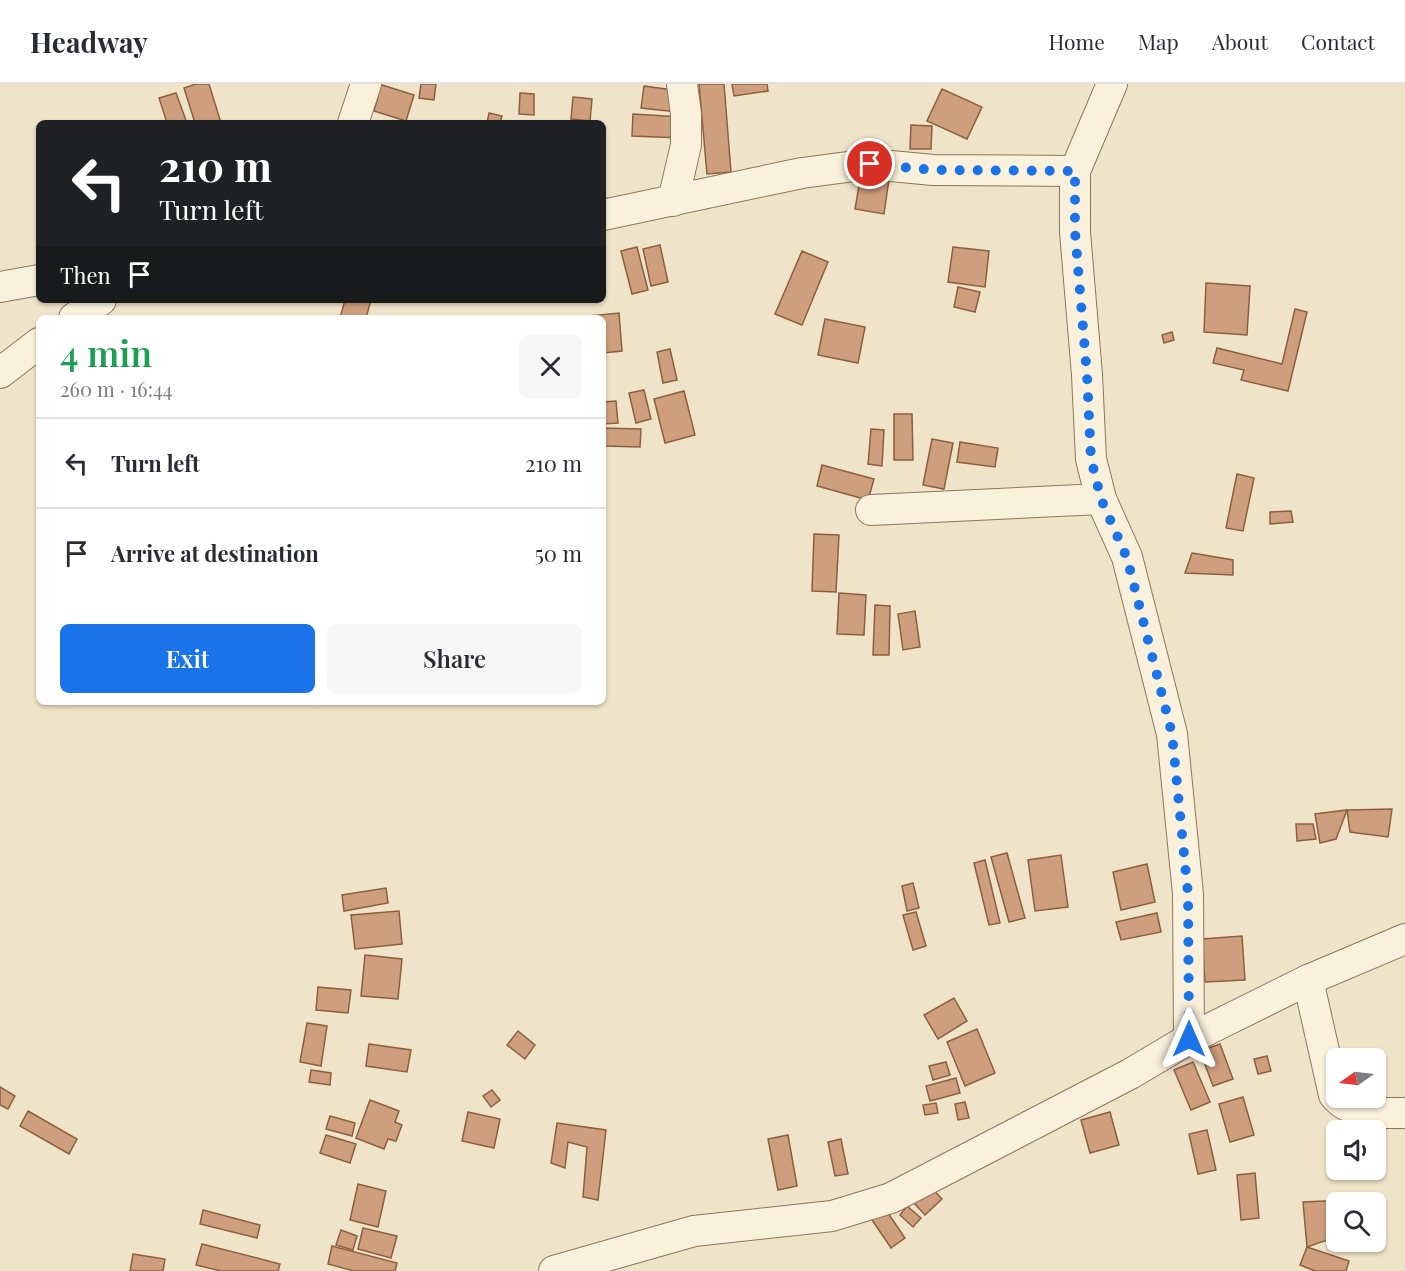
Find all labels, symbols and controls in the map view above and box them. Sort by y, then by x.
text: Headway [30,23,148,60]
text: Home [1049,27,1105,55]
text: Map [1138,27,1179,55]
text: About [1212,27,1268,55]
text: Contact [1301,27,1375,55]
text: 210 m [159,137,272,193]
pin [844,138,895,189]
icon: left [60,144,138,222]
icon: arrive [853,147,886,180]
text: Turn left [159,191,263,227]
icon: arrive [123,258,156,291]
text: Then [60,260,111,290]
text: 4 min [60,328,152,376]
button: close [519,335,582,398]
text: 260 m · 16:44 [60,375,173,402]
icon: left [60,447,93,480]
text: Turn left [111,448,200,478]
text: 210 m [525,448,582,478]
icon: arrive [60,537,93,570]
text: Arrive at destination [111,538,319,568]
text: 50 m [535,538,582,568]
button: Exit [60,624,315,693]
button: Share [327,624,582,693]
position arrow [1157,1007,1221,1071]
north arrow [1326,1048,1386,1108]
map controls [1326,1048,1386,1252]
button: sound [1326,1120,1386,1180]
button: search [1326,1192,1386,1252]

